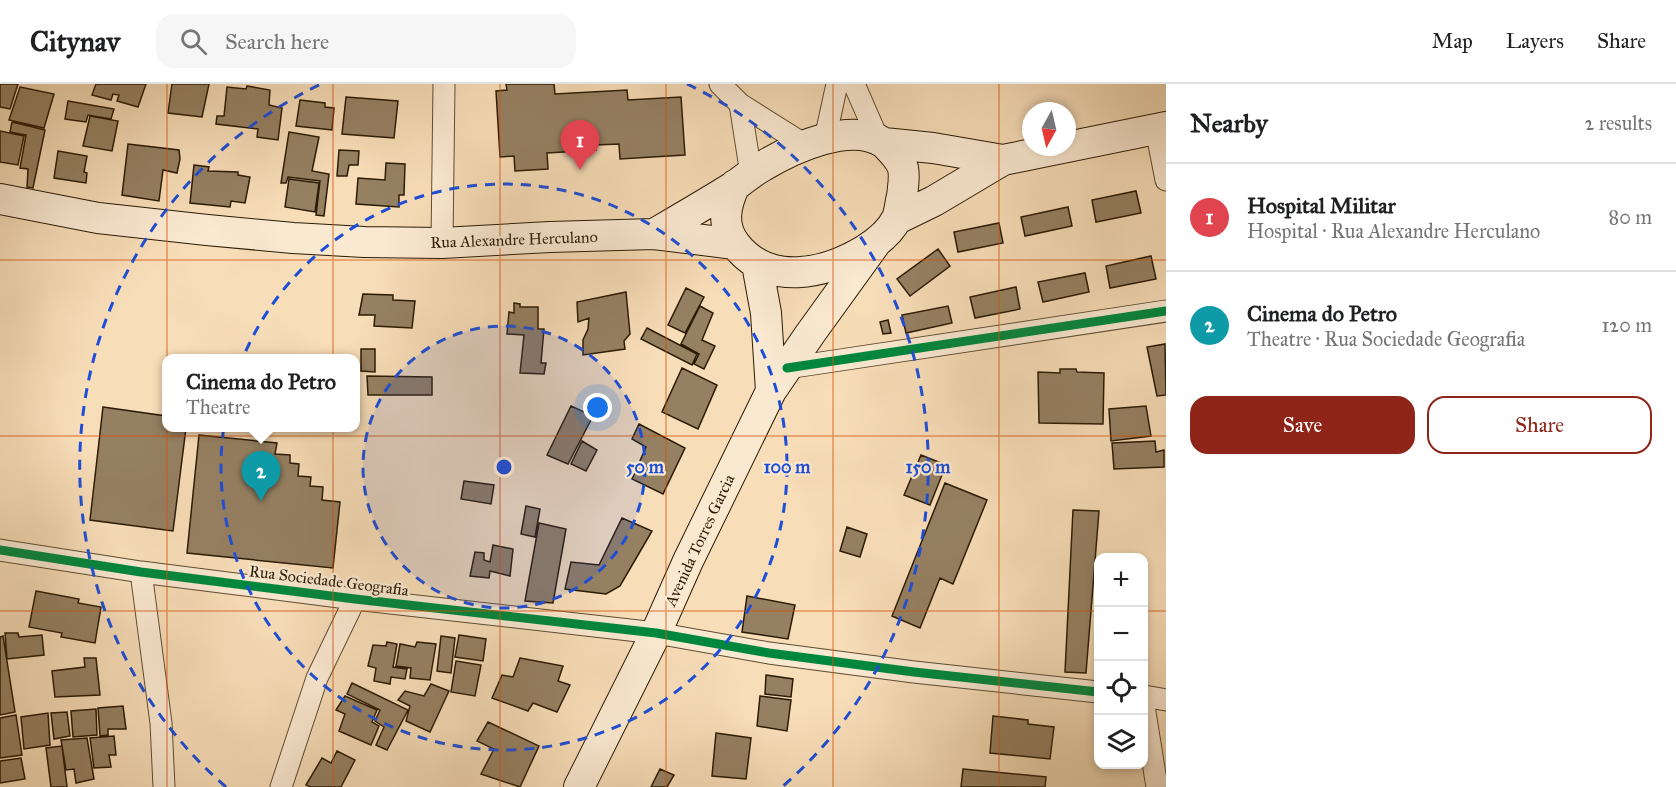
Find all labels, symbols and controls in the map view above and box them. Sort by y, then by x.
search box [156,14,576,68]
text: Citynav [30,24,120,59]
icon: search [177,25,210,58]
text: Search here [225,28,329,55]
text: Map [1432,28,1473,54]
text: Layers [1506,28,1564,54]
text: Share [1597,28,1646,54]
north arrow [1022,102,1076,156]
text: Nearby [1190,107,1268,139]
text: 2 results [1584,111,1652,135]
pin: 1 [560,120,600,170]
text: Hospital Militar [1247,192,1396,219]
text: 1 [1206,205,1213,229]
text: 80 m [1609,205,1652,229]
text: Hospital · Rua Alexandre Herculano [1247,219,1540,243]
street label: Rua Alexandre Herculano [430,227,598,252]
text: Cinema do Petro [1247,300,1397,327]
text: 2 [1205,313,1214,337]
text: 120 m [1601,313,1652,337]
text: Theatre · Rua Sociedade Geografia [1247,327,1525,351]
popup [162,354,360,432]
text: Cinema do Petro [186,368,336,395]
your location [583,393,612,422]
text: Theatre [186,395,250,419]
button: Save [1190,396,1415,454]
button: Share [1427,396,1652,454]
pin: 2 [242,452,280,501]
text: 50 m [626,456,665,478]
text: 100 m [764,456,811,478]
text: 150 m [906,456,951,478]
centre of rings [494,457,514,477]
street label: Avenida Torres Garcia [660,471,738,610]
map controls [1094,553,1148,769]
button: + [1094,553,1148,607]
street label: Rua Sociedade Geografia [248,561,410,601]
button: − [1094,607,1148,661]
button: locate [1094,661,1148,715]
button: layers [1094,715,1148,769]

